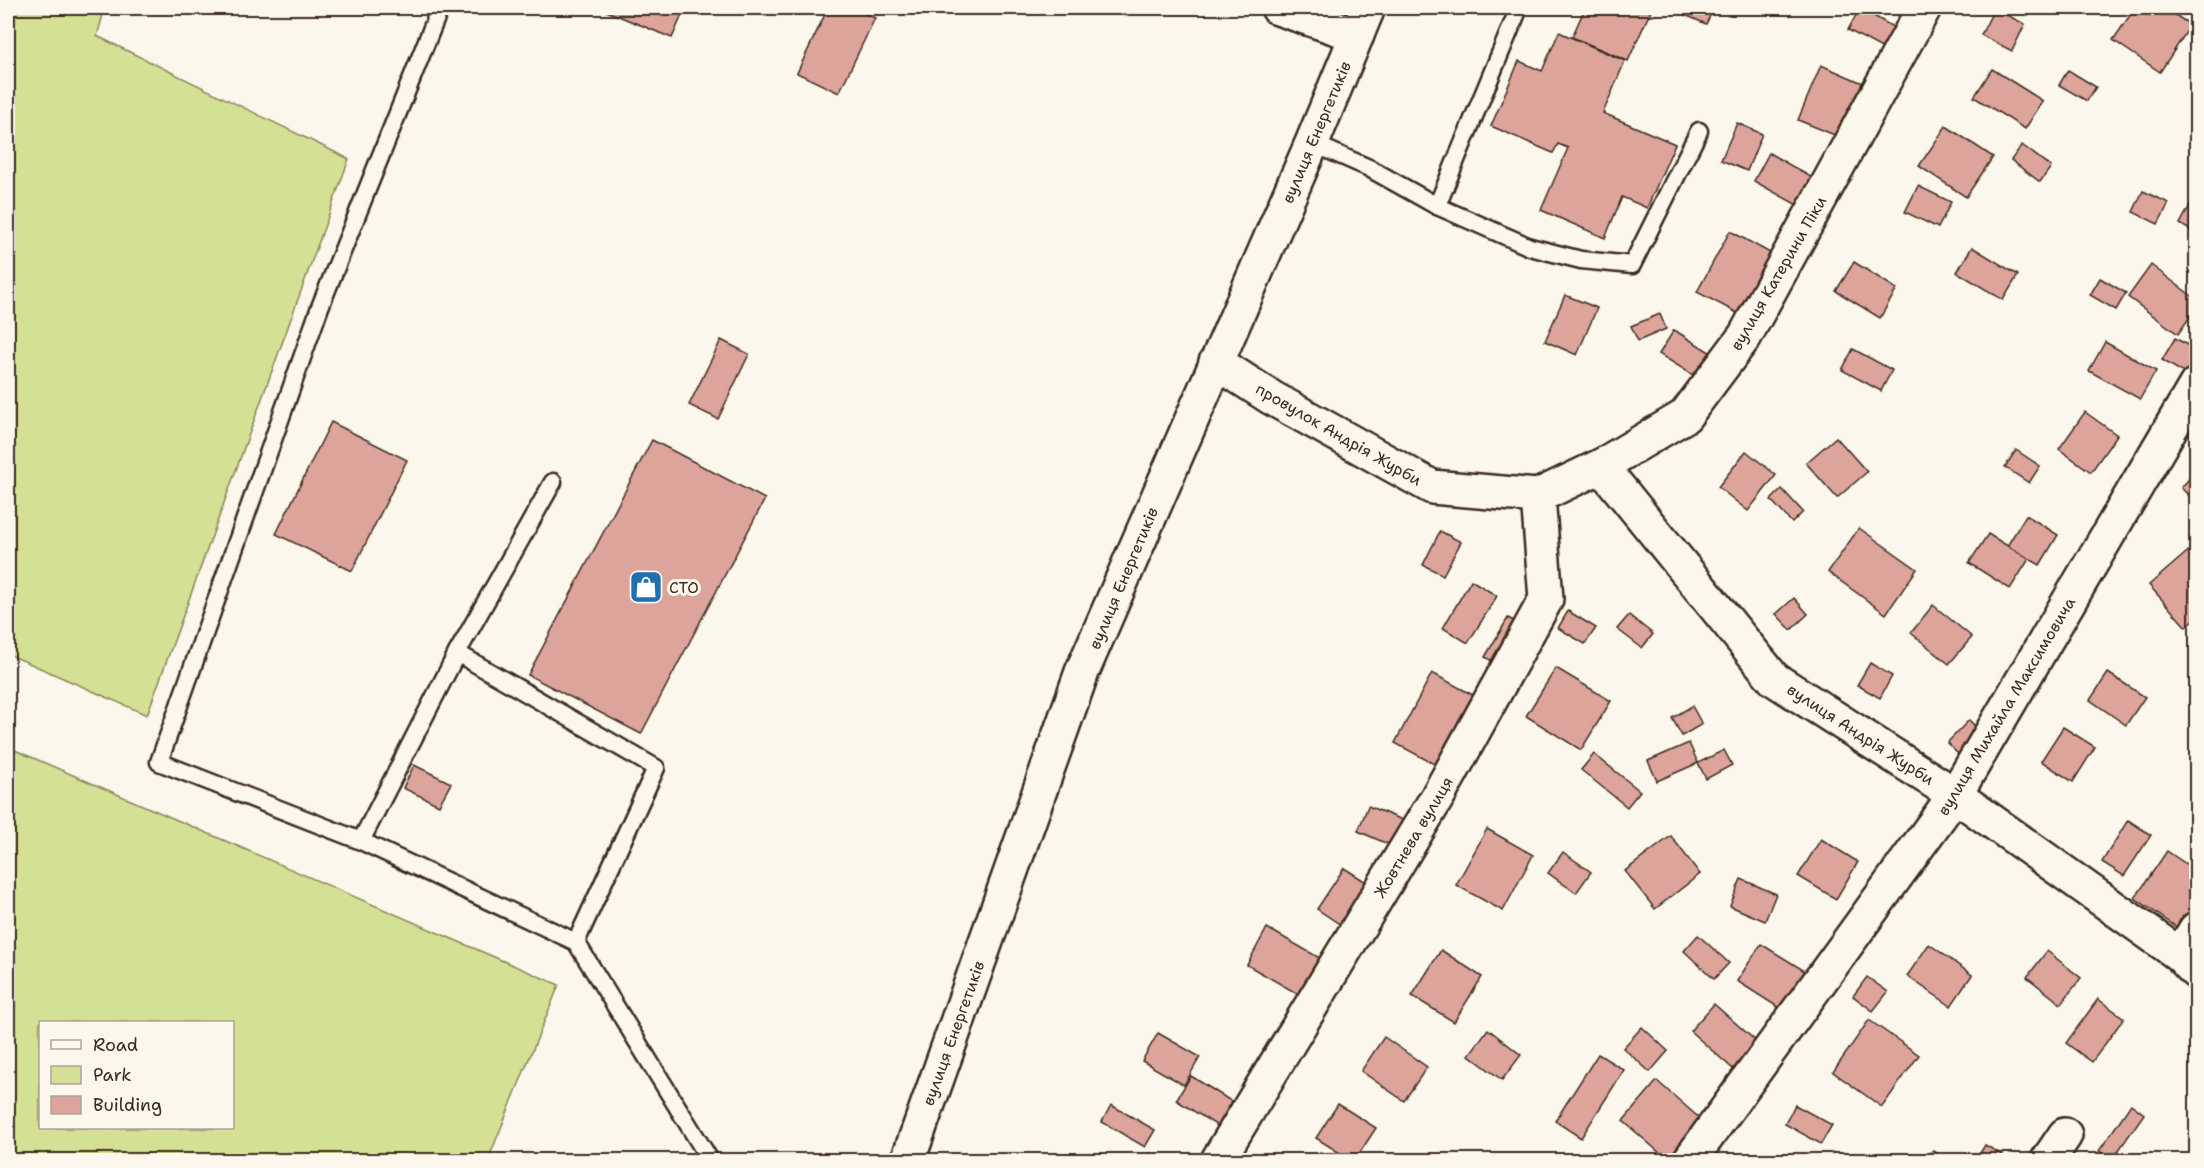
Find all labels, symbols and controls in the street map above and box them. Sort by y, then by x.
street label: вулиця Енергетиків [1277,58,1356,206]
street label: вулиця Катерини Піки [1726,192,1831,354]
street label: провулок Андрія Журби [1252,378,1426,491]
street label: вулиця Енергетиків [1084,504,1163,652]
shop icon: СТО [628,569,664,605]
place label: СТО [669,577,699,598]
street label: вулиця Михайла Максимовича [1933,593,2080,819]
street label: вулиця Андрія Журби [1783,679,1938,790]
street label: Жовтнева вулиця [1369,773,1458,902]
street label: вулиця Енергетиків [918,958,989,1108]
legend [39,1021,234,1129]
text: Road [93,1033,138,1057]
text: Park [93,1063,132,1087]
text: Building [93,1093,162,1117]

